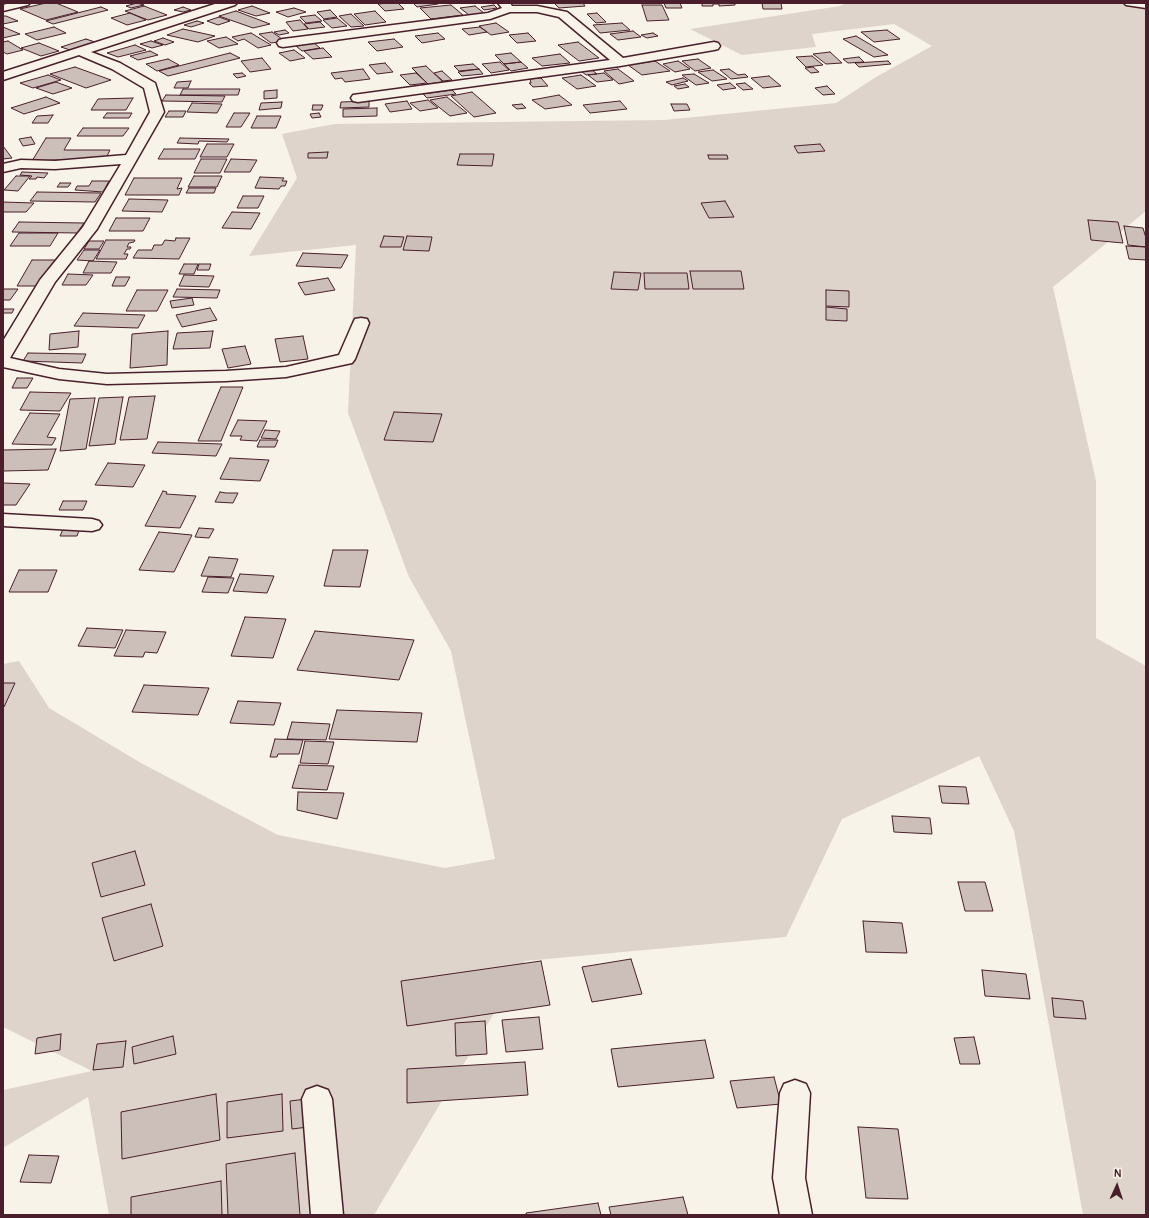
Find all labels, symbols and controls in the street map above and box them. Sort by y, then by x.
north arrow [1097,1166,1137,1206]
text: N [1114,1167,1122,1180]

